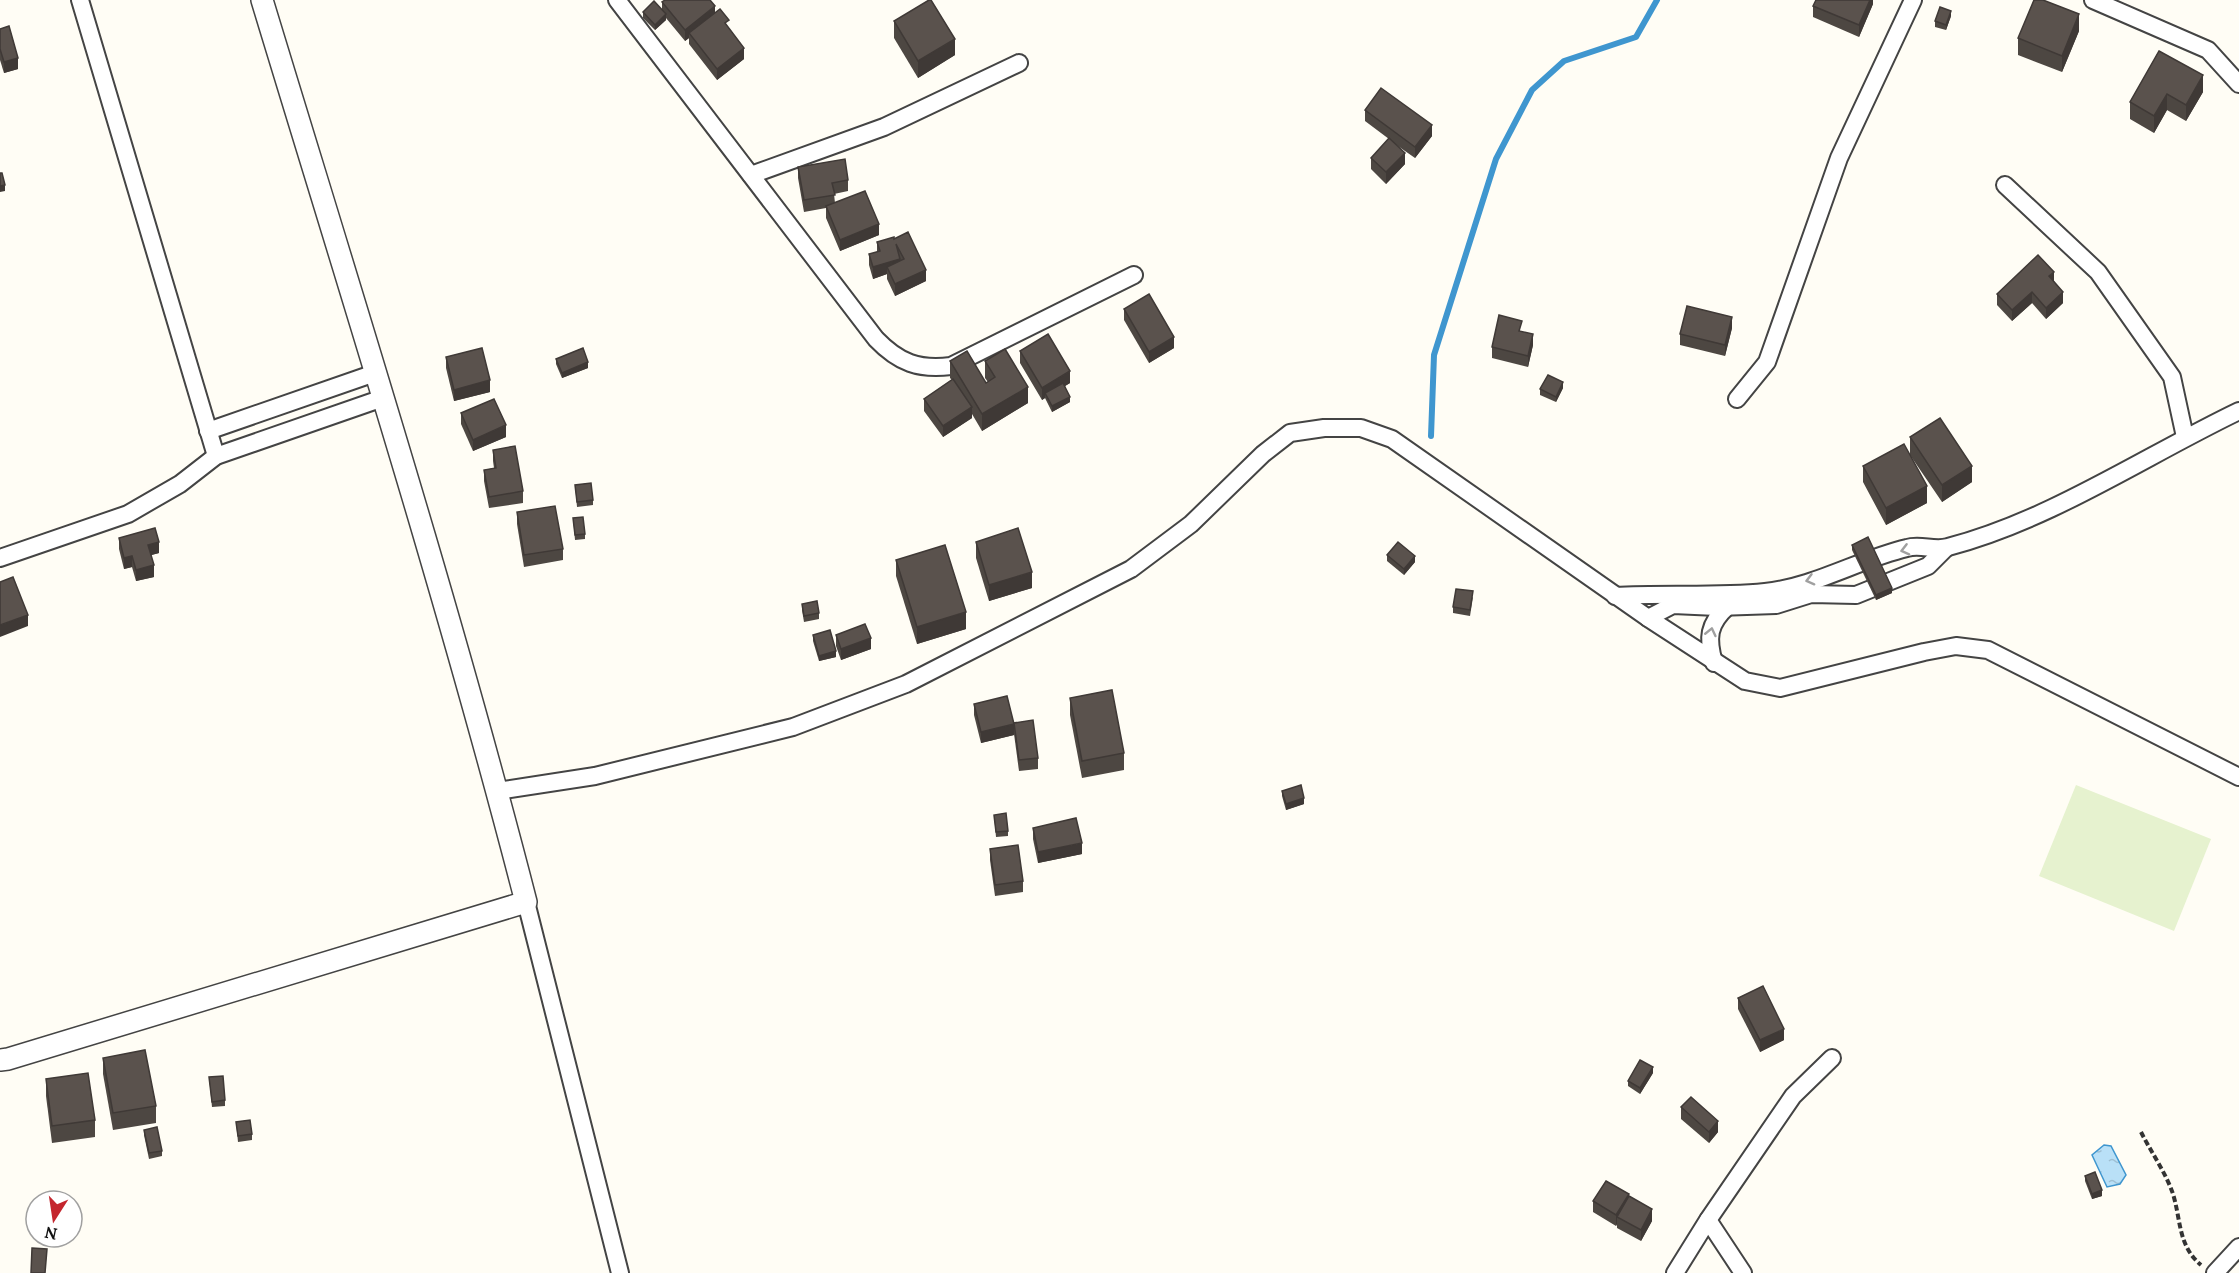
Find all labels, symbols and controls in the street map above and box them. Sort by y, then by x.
one-way arrow [1900,542,1910,555]
one-way arrow [1805,573,1816,585]
one-way arrow [1704,627,1717,637]
north arrow [24,1189,84,1249]
text: N [43,1223,59,1245]

